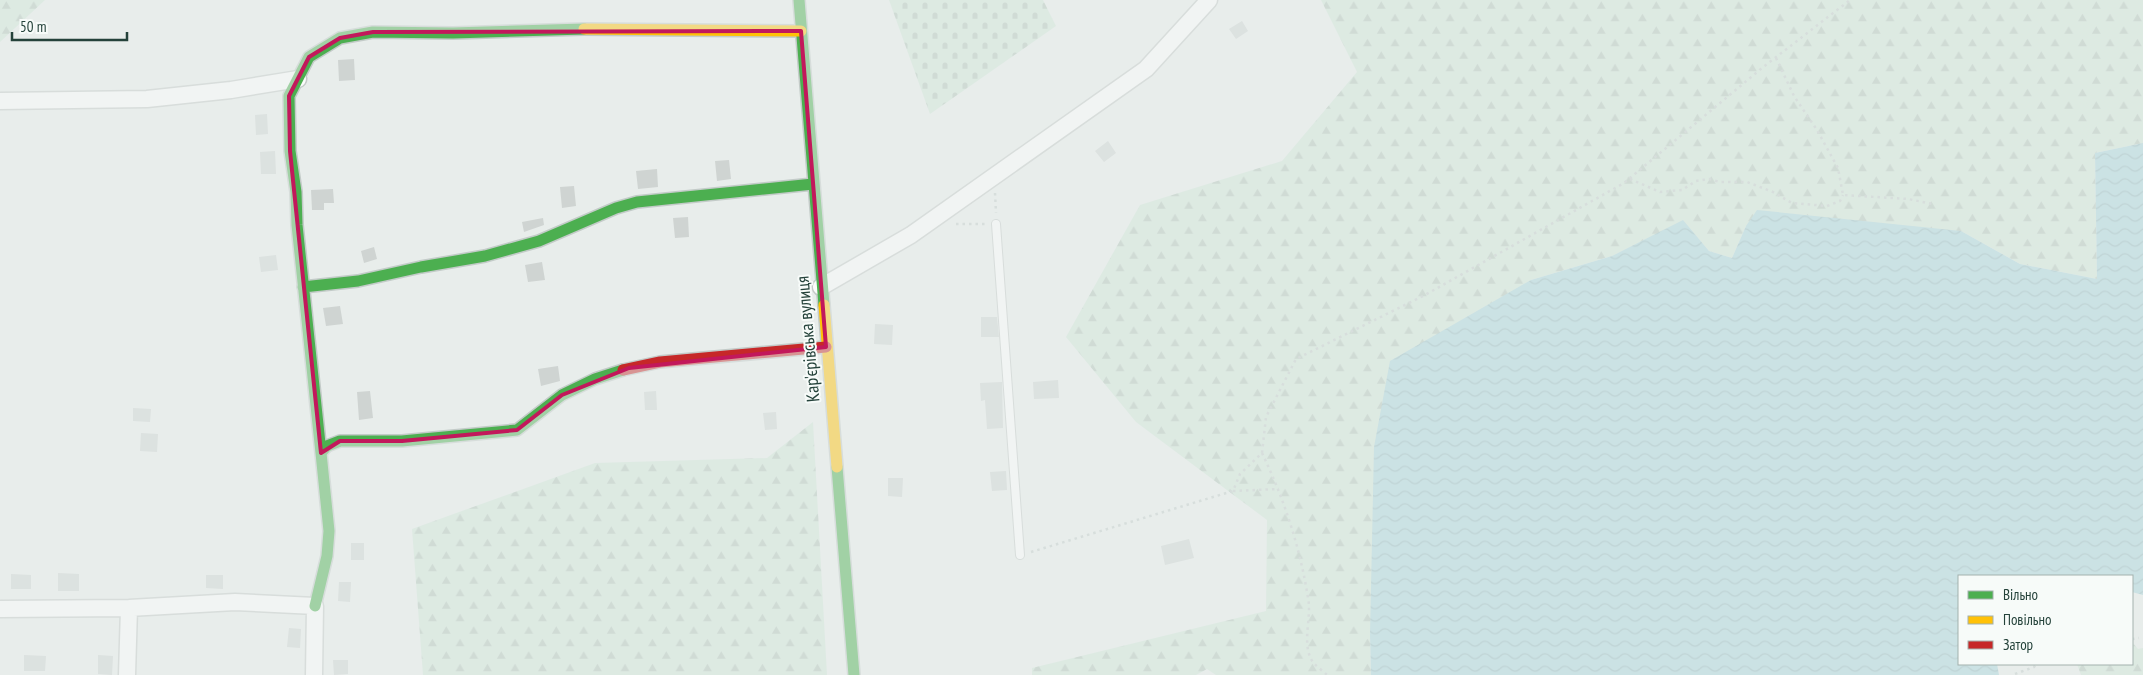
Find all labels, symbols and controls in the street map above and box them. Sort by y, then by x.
scale bar [12,10,128,42]
text: 50 m [20,17,46,36]
street label: Кар'єрівська вулиця [791,275,824,403]
legend [1958,575,2133,665]
text: Вільно [2003,585,2038,604]
text: Повільно [2003,610,2051,629]
text: Затор [2003,635,2033,654]

